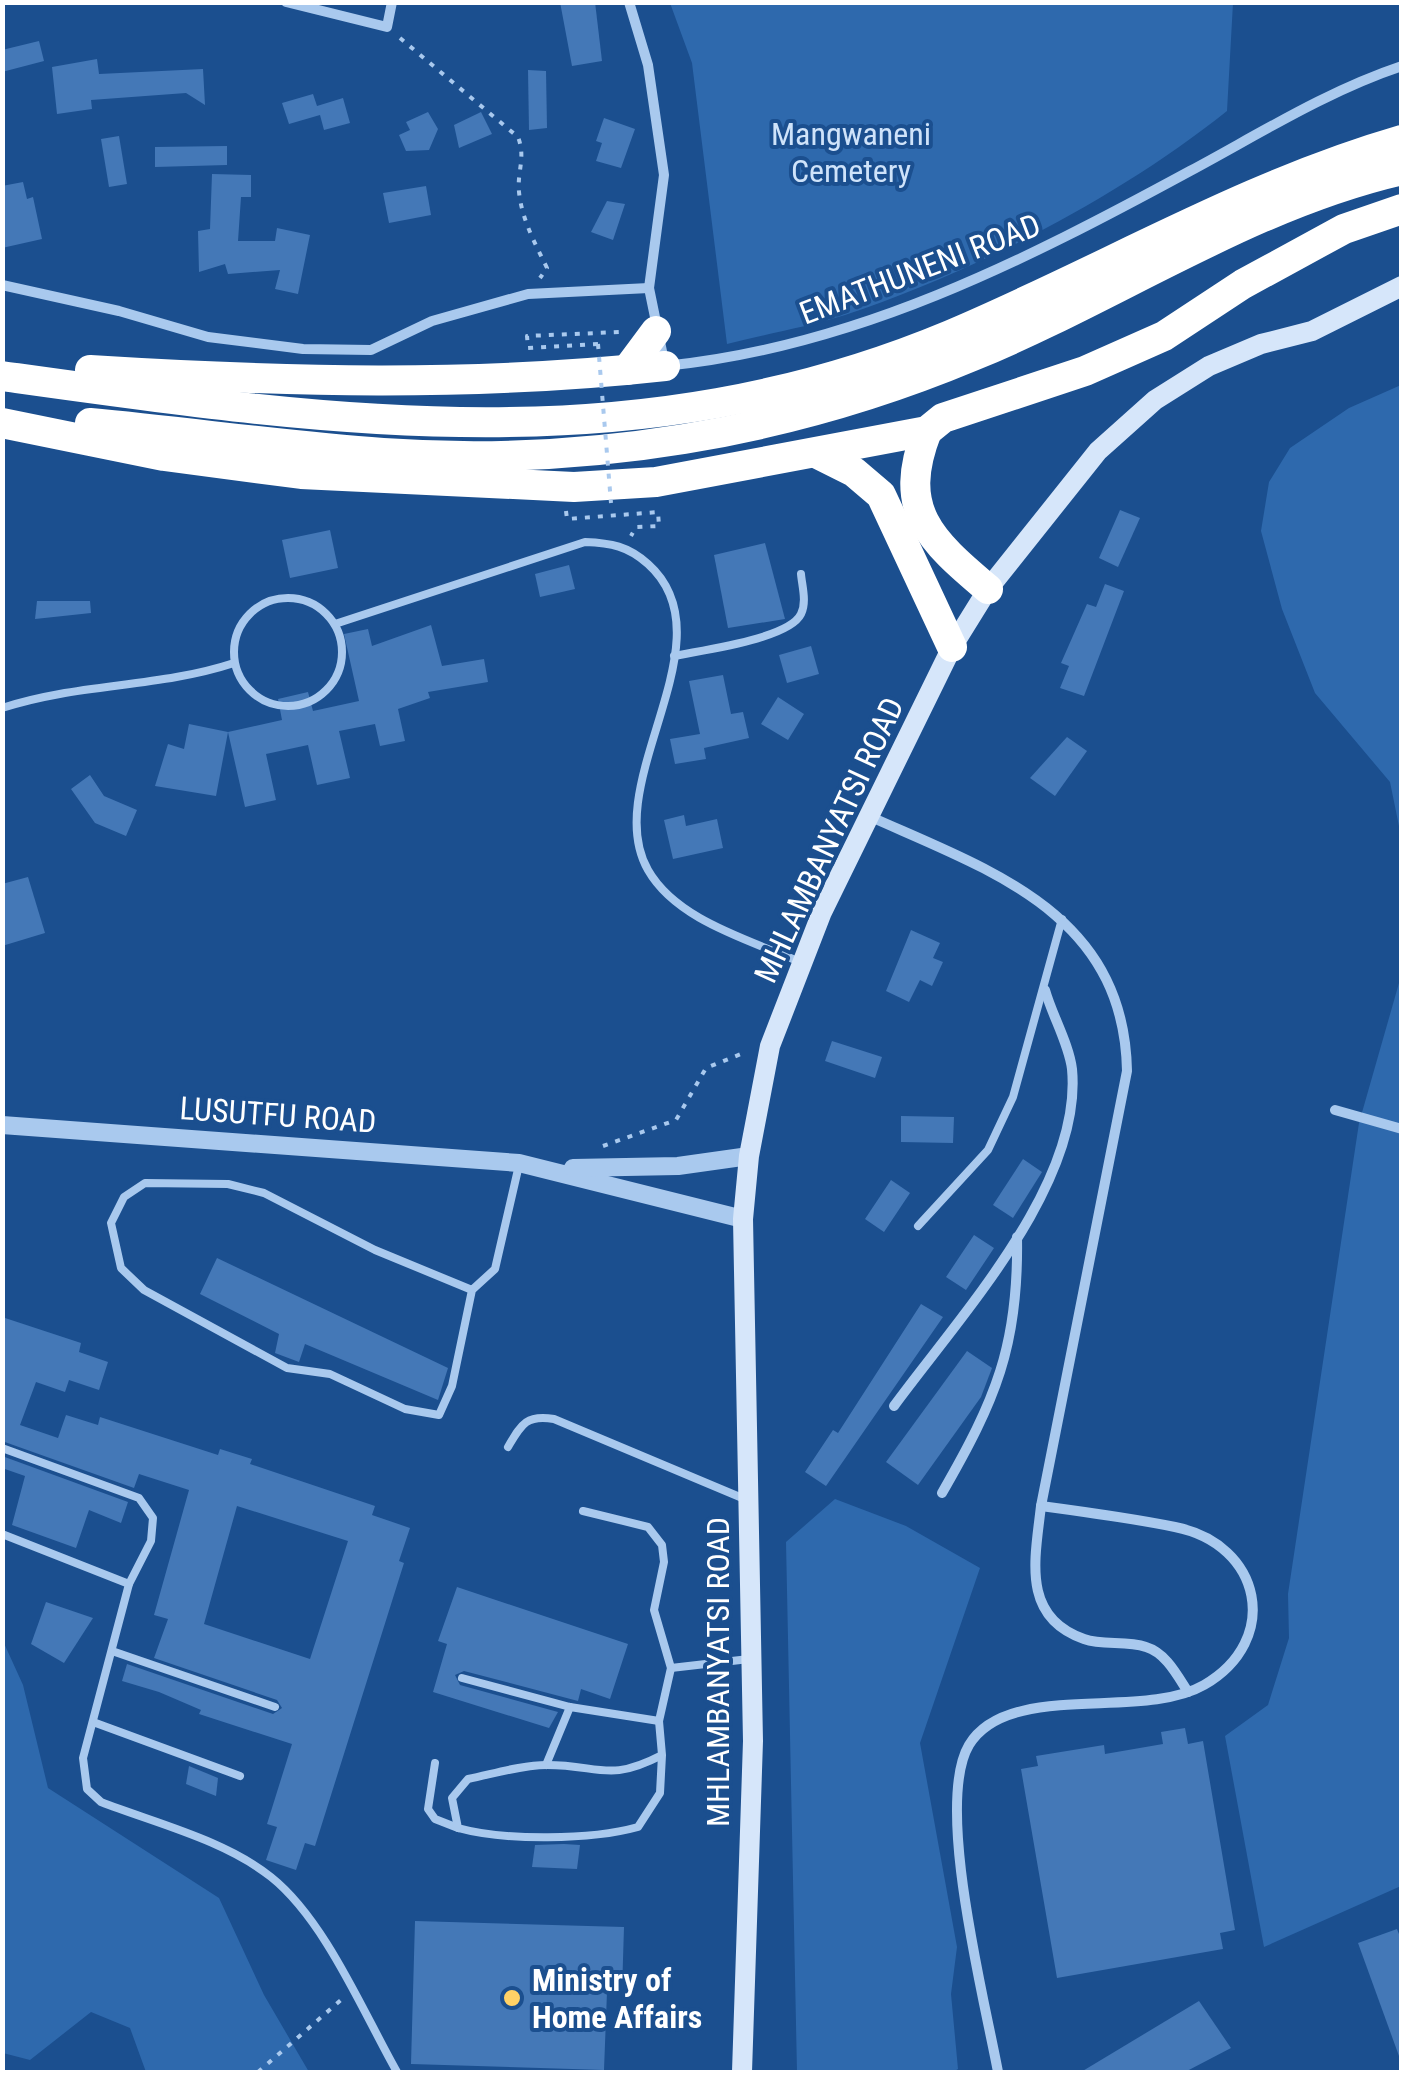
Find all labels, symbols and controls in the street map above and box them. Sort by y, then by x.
park label: Mangwaneni Cemetery [771,115,931,190]
street label: EMATHUNENI ROAD [794,206,1046,332]
street label: MHLAMBANYATSI ROAD [746,691,912,989]
street label: LUSUTFU ROAD [178,1089,378,1141]
street label: MHLAMBANYATSI ROAD [699,1517,737,1827]
place label: Ministry of Home Affairs [532,1961,702,2036]
marker: Ministry of Home Affairs [501,1987,523,2009]

